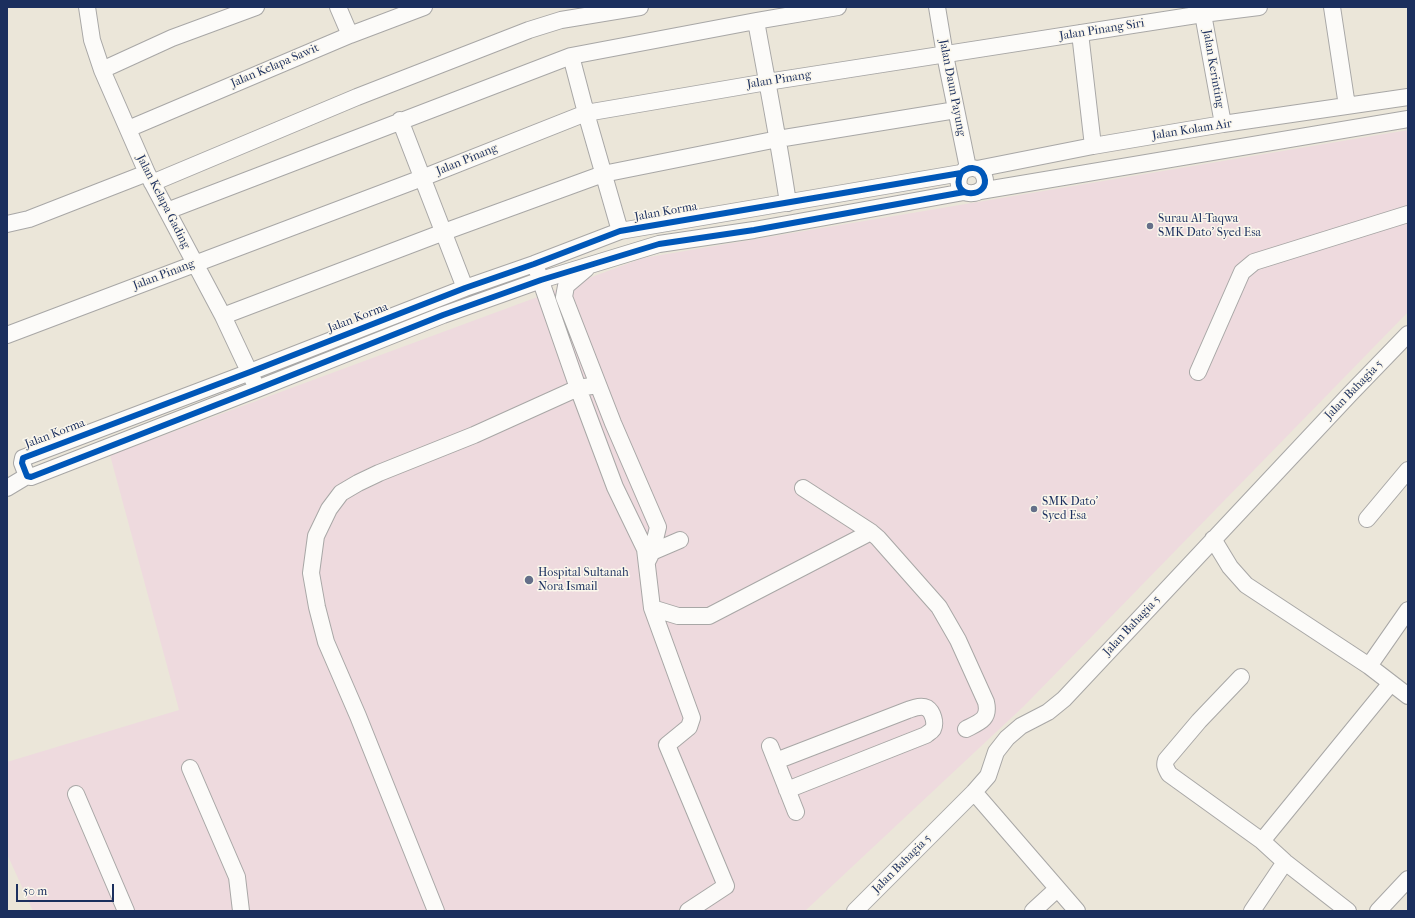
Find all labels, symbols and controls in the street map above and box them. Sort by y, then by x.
street label: Jalan Pinang Siri [1058,16,1146,44]
street label: Jalan Kerinting [1199,29,1227,109]
street label: Jalan Daun Payung [936,38,968,138]
street label: Jalan Kelapa Sawit [229,41,321,91]
street label: Jalan Pinang [746,68,812,92]
street label: Jalan Kolam Air [1151,117,1233,143]
street label: Jalan Pinang [434,141,500,179]
street label: Jalan Kelapa Gading [133,153,193,251]
street label: Jalan Korma [634,199,698,225]
place label: Surau Al-Taqwa SMK Dato’ Syed Esa [1158,212,1261,240]
marker: Surau Al-Taqwa SMK Dato’ Syed Esa [1145,221,1155,231]
street label: Jalan Pinang [131,257,197,293]
street label: Jalan Korma [326,300,390,336]
street label: Jalan Bahagia 5 [1322,357,1386,423]
street label: Jalan Korma [23,416,87,452]
place label: SMK Dato' Syed Esa [1042,495,1098,523]
marker: SMK Dato' Syed Esa [1029,504,1039,514]
place label: Hospital Sultanah Nora Ismail [538,566,629,594]
marker: Hospital Sultanah Nora Ismail [523,574,535,586]
street label: Jalan Bahagia 5 [1100,593,1164,659]
street label: Jalan Bahagia 5 [870,832,934,896]
scale bar [18,876,116,902]
text: 50 m [23,884,47,898]

